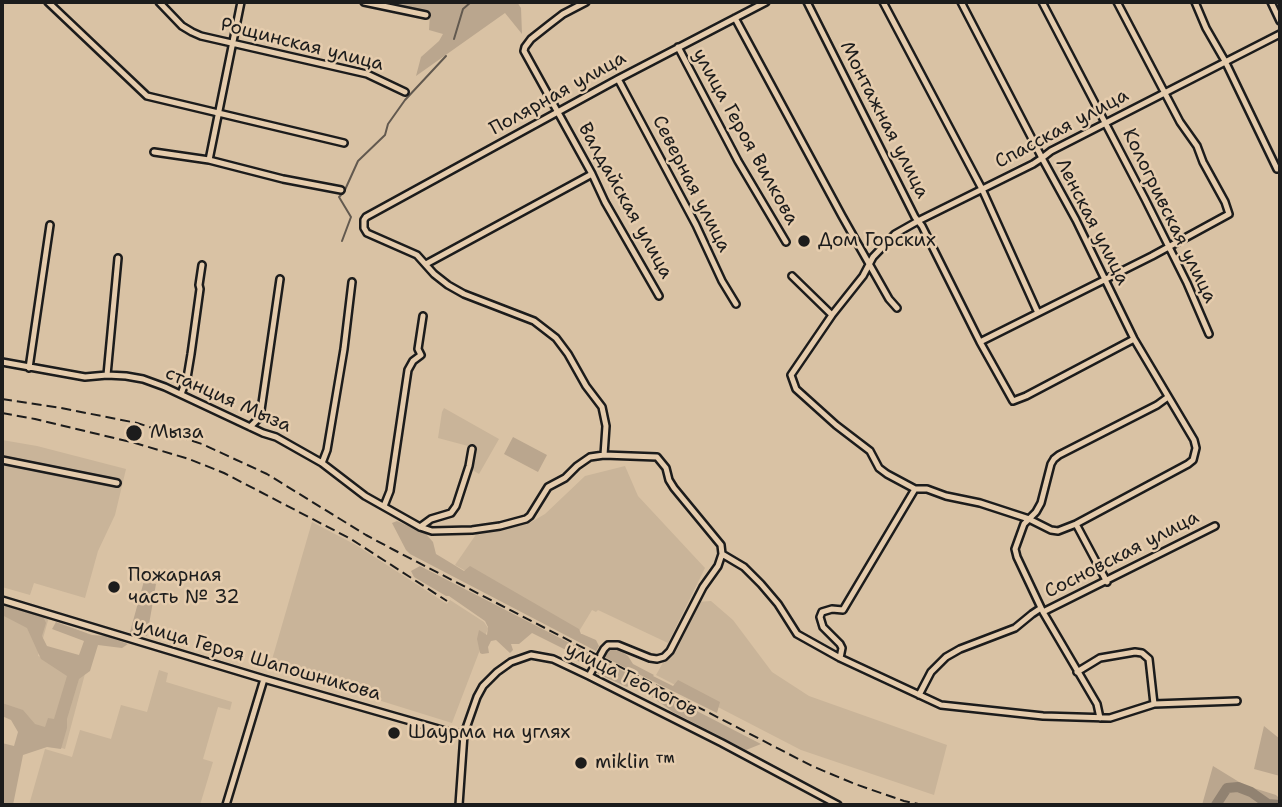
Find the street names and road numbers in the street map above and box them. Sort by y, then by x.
street label: Рощинская улица [218,14,386,76]
street label: Монтажная улица [834,37,934,203]
street label: улица Героя Вилкова [687,45,803,229]
street label: Полярная улица [486,47,630,141]
street label: Спасская улица [991,84,1133,174]
street label: Северная улица [647,112,735,256]
street label: Валдайская улица [573,119,677,283]
street label: Кологривская улица [1117,125,1221,307]
street label: Ленская улица [1050,155,1134,289]
street label: станция Мыза [161,362,295,438]
street label: Сосновская улица [1041,506,1203,604]
street label: улица Героя Шапошникова [131,614,383,706]
street label: улица Геологов [561,638,701,722]

